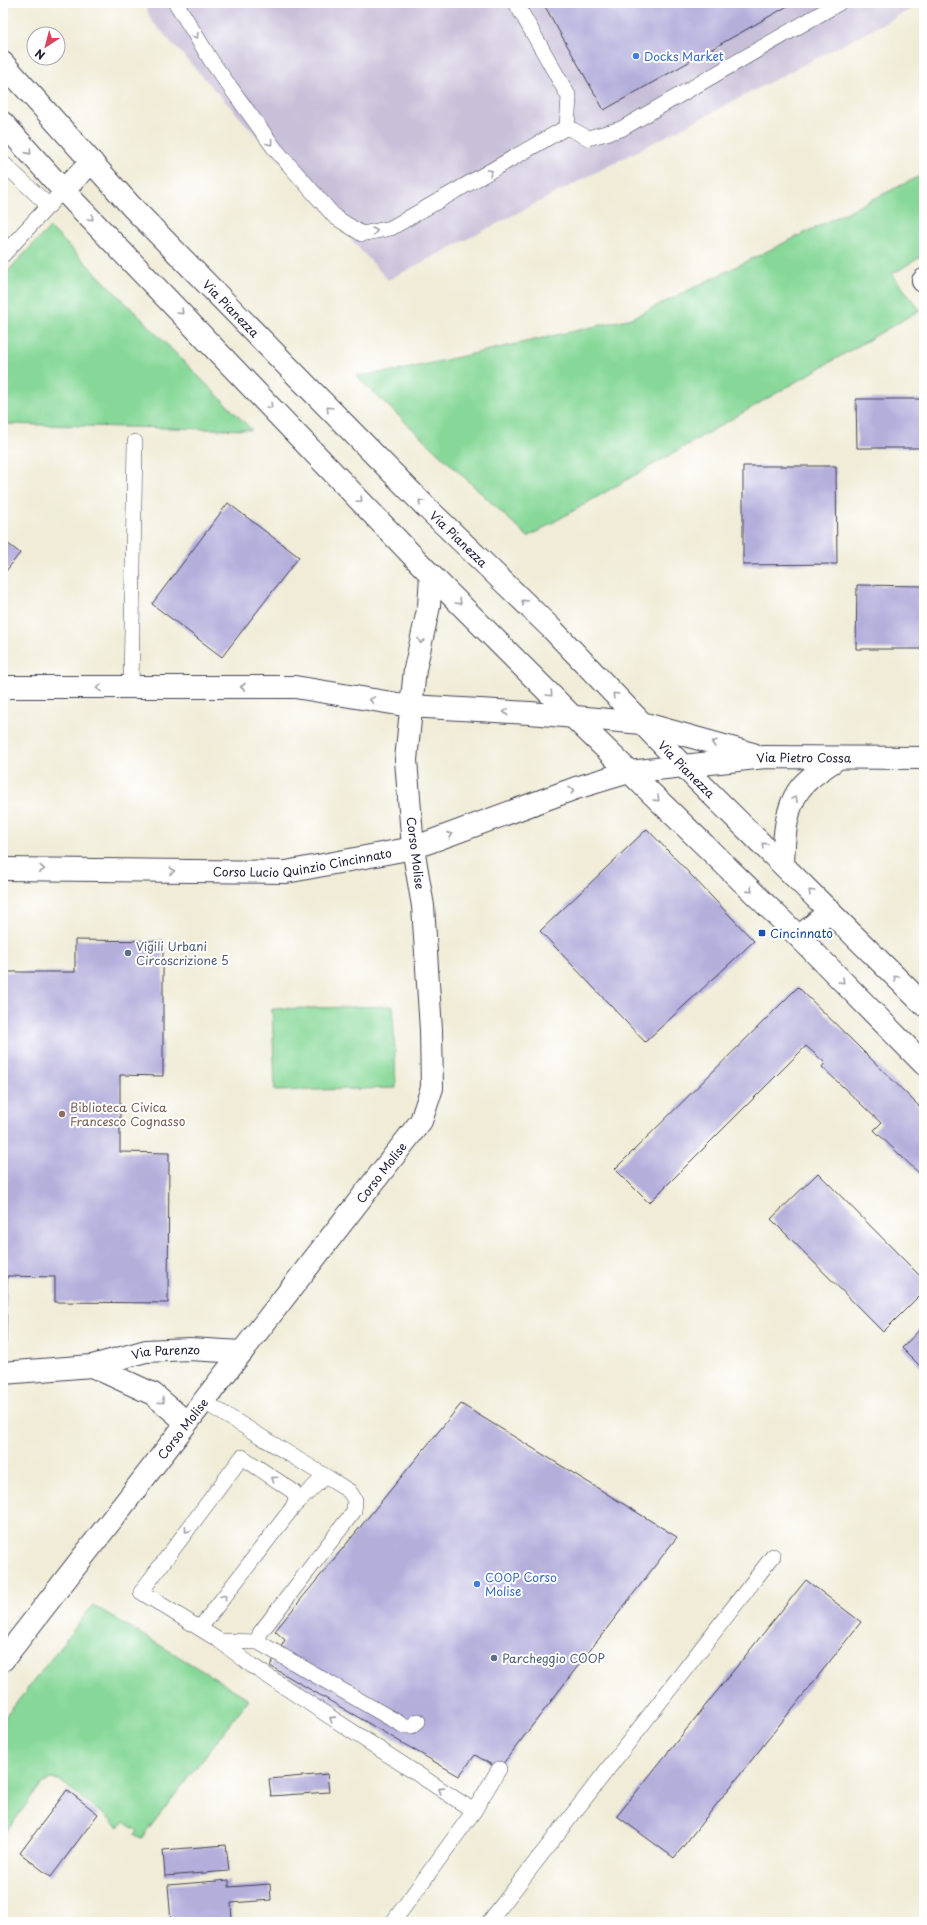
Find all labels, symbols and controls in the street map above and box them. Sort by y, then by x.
north arrow [26,26,66,66]
one-way arrow [191,32,199,39]
text: N [31,45,48,64]
place label: Docks Market [644,47,724,65]
marker: Docks Market [631,51,641,61]
one-way arrow [265,139,273,146]
one-way arrow [24,148,31,155]
one-way arrow [486,169,493,176]
one-way arrow [86,213,93,221]
one-way arrow [372,228,378,236]
street label: Via Pianezza [199,275,264,342]
one-way arrow [176,307,184,315]
one-way arrow [265,401,273,409]
one-way arrow [326,406,334,414]
one-way arrow [355,495,363,503]
one-way arrow [418,499,426,507]
street label: Via Pianezza [426,506,492,571]
one-way arrow [454,597,462,605]
one-way arrow [521,599,529,607]
one-way arrow [417,637,426,644]
one-way arrow [240,683,246,691]
one-way arrow [96,684,102,692]
one-way arrow [545,689,553,697]
one-way arrow [612,692,620,700]
one-way arrow [369,696,375,705]
one-way arrow [502,708,508,716]
street label: Via Pianezza [654,736,719,802]
one-way arrow [710,739,717,748]
street label: Via Pietro Cossa [755,748,852,767]
one-way arrow [568,786,575,794]
one-way arrow [652,794,660,802]
one-way arrow [790,795,798,803]
street label: Corso Molise [403,816,429,890]
one-way arrow [446,831,453,839]
one-way arrow [761,842,769,850]
street label: Corso Lucio Quinzio Cincinnato [213,843,393,882]
one-way arrow [39,865,45,873]
one-way arrow [169,866,175,875]
one-way arrow [745,885,753,893]
one-way arrow [808,889,816,897]
place label: Cincinnato [770,924,833,942]
marker: Cincinnato [757,928,767,938]
place label: Vigili Urbani Circoscrizione 5 [136,937,229,969]
marker: Vigili Urbani Circoscrizione 5 [123,948,133,958]
one-way arrow [893,975,901,983]
one-way arrow [837,976,845,984]
place label: Biblioteca Civica Francesco Cognasso [70,1098,186,1130]
marker: Biblioteca Civica Francesco Cognasso [57,1109,67,1119]
street label: Corso Molise [352,1138,411,1207]
street label: Via Parenzo [129,1340,201,1364]
street label: Corso Molise [153,1394,212,1463]
one-way arrow [157,1397,164,1404]
one-way arrow [271,1476,278,1484]
one-way arrow [185,1526,192,1533]
place label: COOP Corso Molise [485,1568,557,1600]
marker: COOP Corso Molise [472,1579,482,1589]
one-way arrow [219,1595,226,1602]
place label: Parcheggio COOP [502,1649,605,1667]
marker: Parcheggio COOP [489,1653,499,1663]
one-way arrow [330,1716,337,1723]
one-way arrow [438,1787,445,1795]

